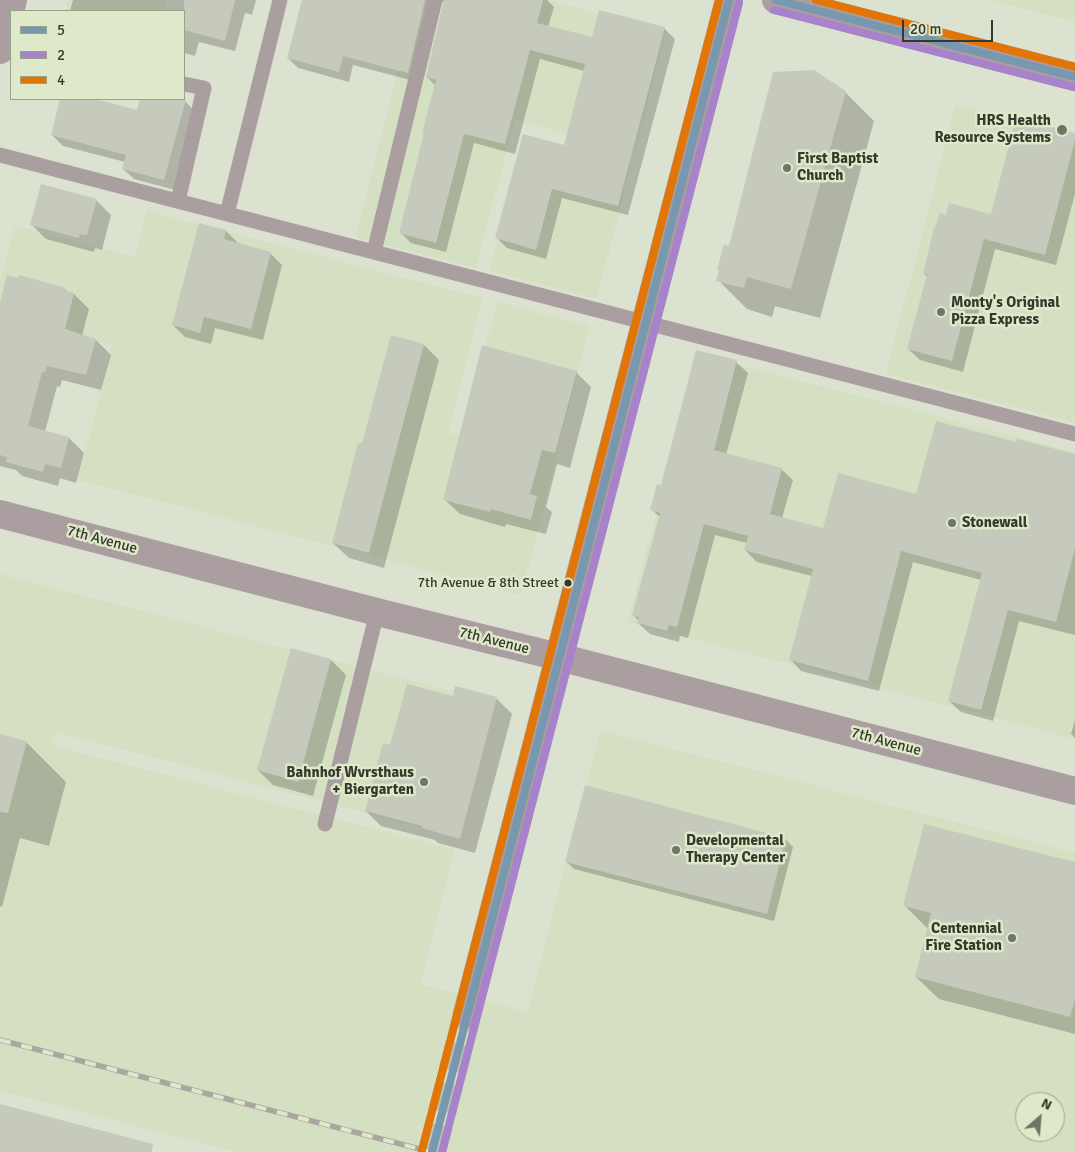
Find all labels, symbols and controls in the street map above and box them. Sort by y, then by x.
legend [10,10,185,100]
scale bar [905,10,996,42]
text: 20 m [910,20,941,38]
text: 5 [57,21,65,39]
text: 2 [57,46,65,64]
text: 4 [57,71,65,89]
place label: HRS Health Resource Systems [934,112,1051,147]
marker: HRS Health Resource Systems [1055,123,1069,137]
place label: First Baptist Church [797,150,878,185]
marker: First Baptist Church [781,162,793,174]
place label: Monty's Original Pizza Express [951,294,1060,329]
marker: Monty's Original Pizza Express [935,306,947,318]
place label: Stonewall [962,514,1027,532]
marker: Stonewall [946,517,958,529]
street label: 7th Avenue [65,522,139,558]
place label: 7th Avenue & 8th Street [418,575,559,591]
marker: 7th Avenue & 8th Street [563,578,573,588]
street label: 7th Avenue [457,624,531,658]
street label: 7th Avenue [849,724,923,760]
place label: Bahnhof Wvrsthaus + Biergarten [286,764,414,799]
marker: Bahnhof Wvrsthaus + Biergarten [418,776,430,788]
place label: Developmental Therapy Center [686,832,785,867]
marker: Developmental Therapy Center [670,844,682,856]
place label: Centennial Fire Station [925,920,1002,955]
marker: Centennial Fire Station [1006,932,1018,944]
north arrow [1015,1092,1065,1142]
text: N [1038,1094,1055,1114]

